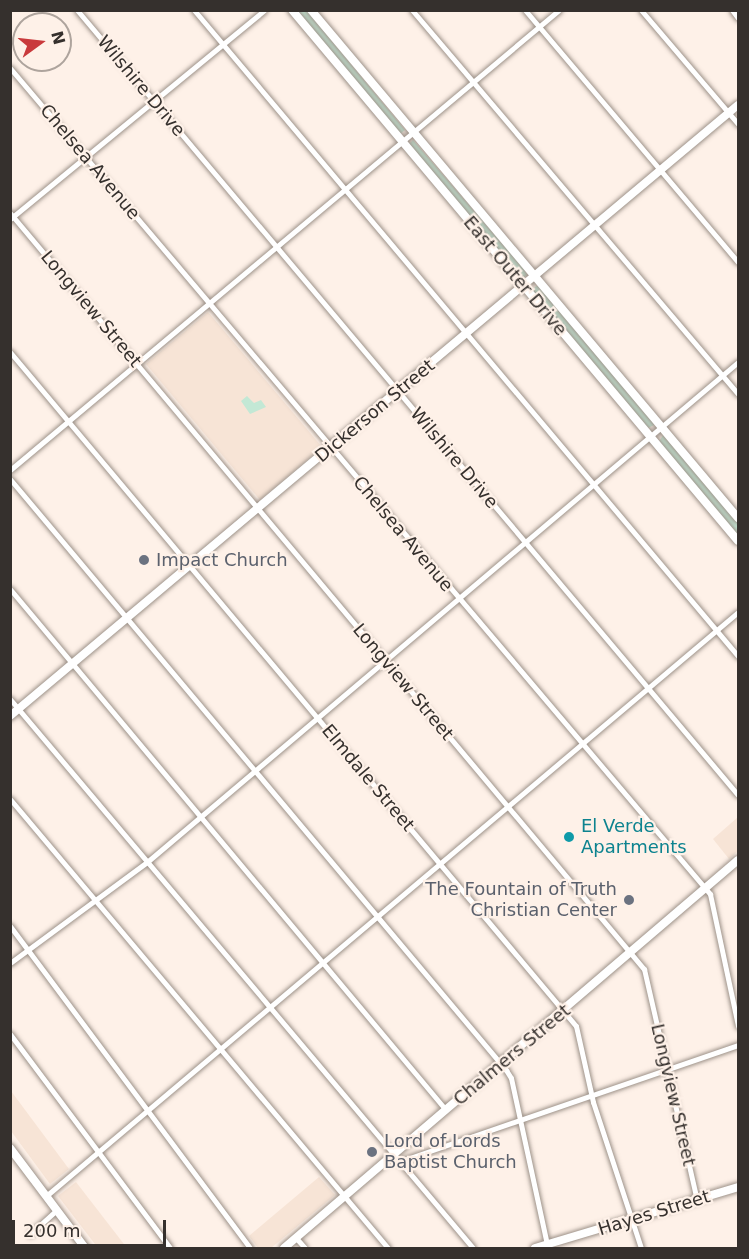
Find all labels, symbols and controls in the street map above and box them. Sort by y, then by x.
north arrow [12,12,72,72]
text: N [47,29,69,47]
street label: Wilshire Drive [93,31,189,141]
street label: Chelsea Avenue [35,100,145,224]
street label: East Outer Drive [459,212,571,340]
street label: Longview Street [36,246,146,372]
street label: Dickerson Street [311,355,439,467]
street label: Wilshire Drive [406,403,502,513]
street label: Chelsea Avenue [348,472,458,596]
place label: Impact Church [156,549,288,571]
marker: Impact Church [137,553,151,567]
street label: Longview Street [348,619,458,745]
street label: Elmdale Street [317,720,419,836]
place label: El Verde Apartments [581,816,687,858]
marker: El Verde Apartments [562,830,576,844]
place label: The Fountain of Truth Christian Center [425,879,617,922]
marker: The Fountain of Truth Christian Center [622,893,636,907]
street label: Chalmers Street [449,1000,575,1110]
street label: Longview Street [646,1022,700,1168]
place label: Lord of Lords Baptist Church [384,1131,517,1174]
marker: Lord of Lords Baptist Church [365,1145,379,1159]
street label: Hayes Street [595,1186,713,1240]
scale bar [15,1208,170,1246]
text: 200 m [23,1220,81,1241]

